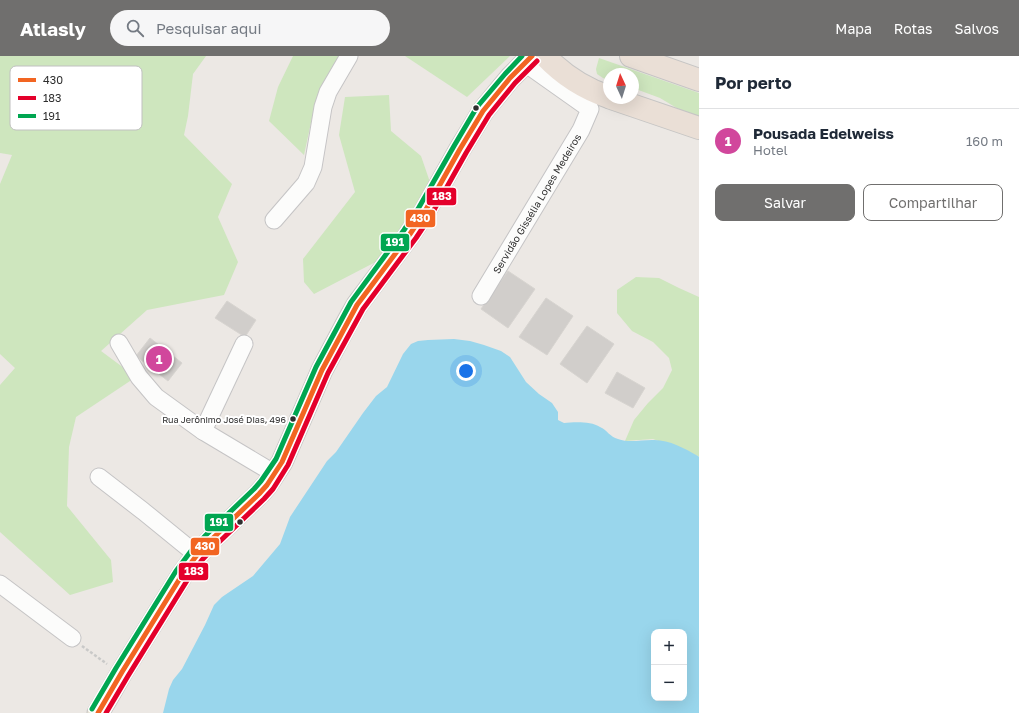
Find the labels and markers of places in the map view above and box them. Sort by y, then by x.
unlabelled marker [471,103,481,113]
pin: 1 [146,344,172,374]
place label: Rua Jerônimo José Dias, 496 [162,414,286,425]
marker: Rua Jerônimo José Dias, 496 [288,414,298,424]
unlabelled marker [235,517,245,527]

